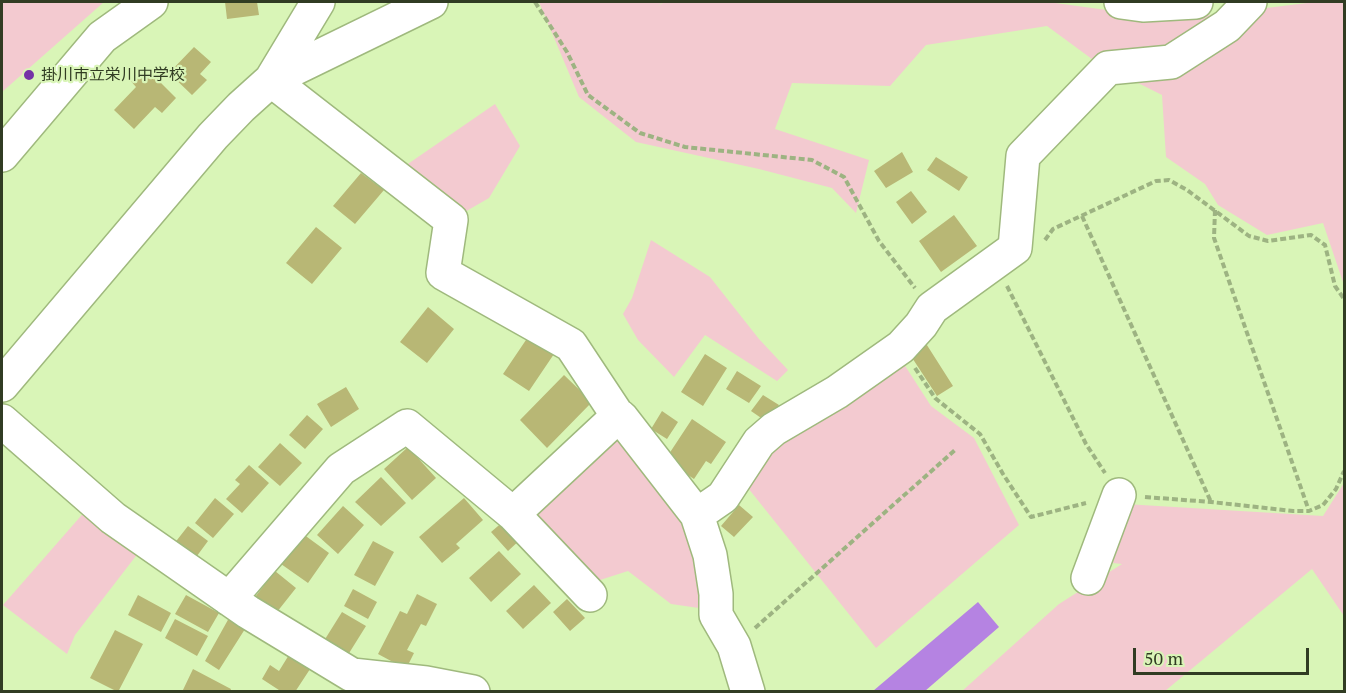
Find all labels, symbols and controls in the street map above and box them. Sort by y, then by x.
place label: 掛川市立栄川中学校 [41,65,185,85]
marker: 掛川市立栄川中学校 [22,68,36,82]
scale bar [1136,636,1312,674]
text: 50 m [1144,646,1183,670]

